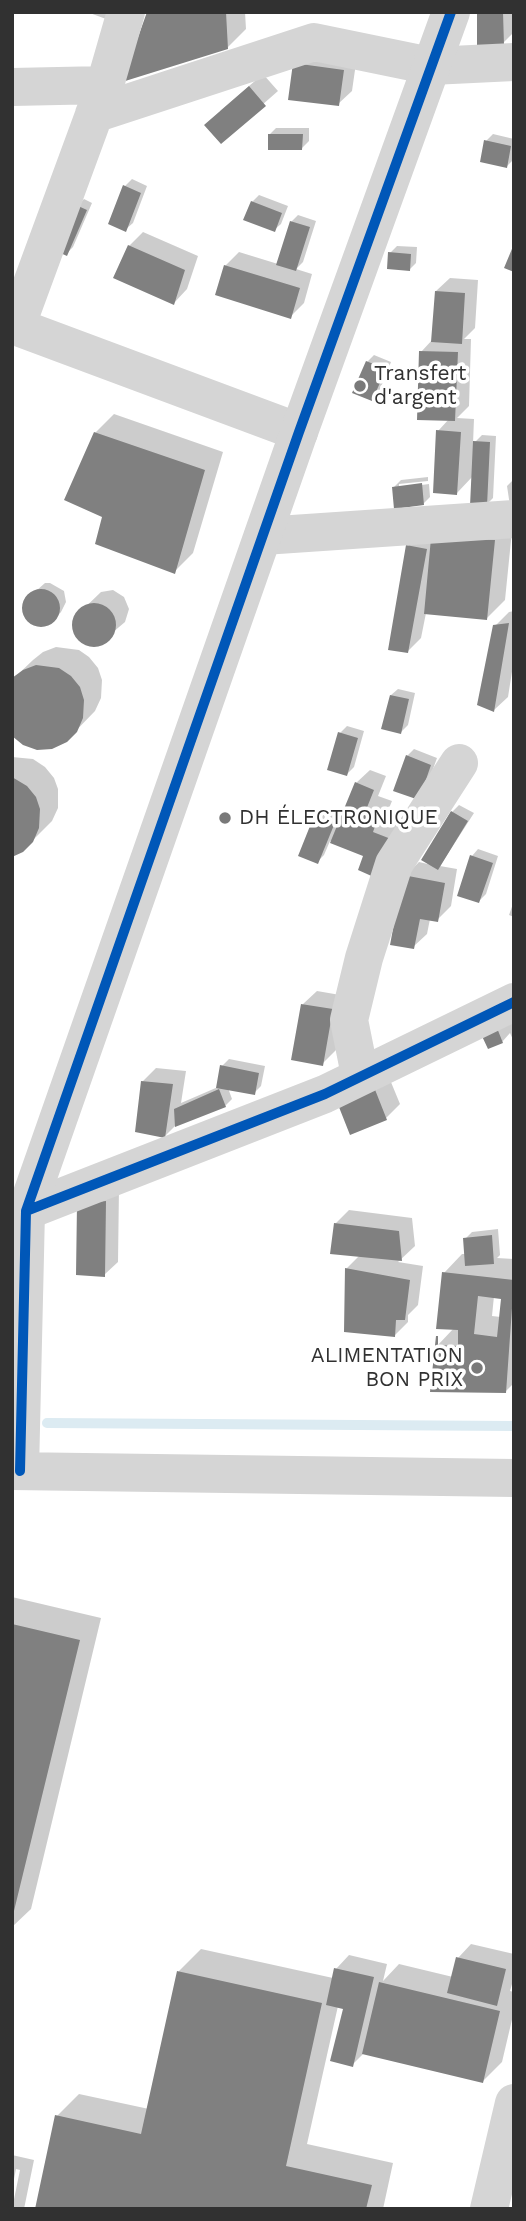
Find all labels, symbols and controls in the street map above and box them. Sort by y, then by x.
place label: Transfert d'argent [374,361,466,411]
marker: Transfert d'argent [352,378,368,394]
place label: DH ÉLECTRONIQUE [239,805,438,831]
marker: DH ÉLECTRONIQUE [217,810,233,826]
place label: ALIMENTATION BON PRIX [311,1343,463,1393]
marker: ALIMENTATION BON PRIX [469,1360,485,1376]

